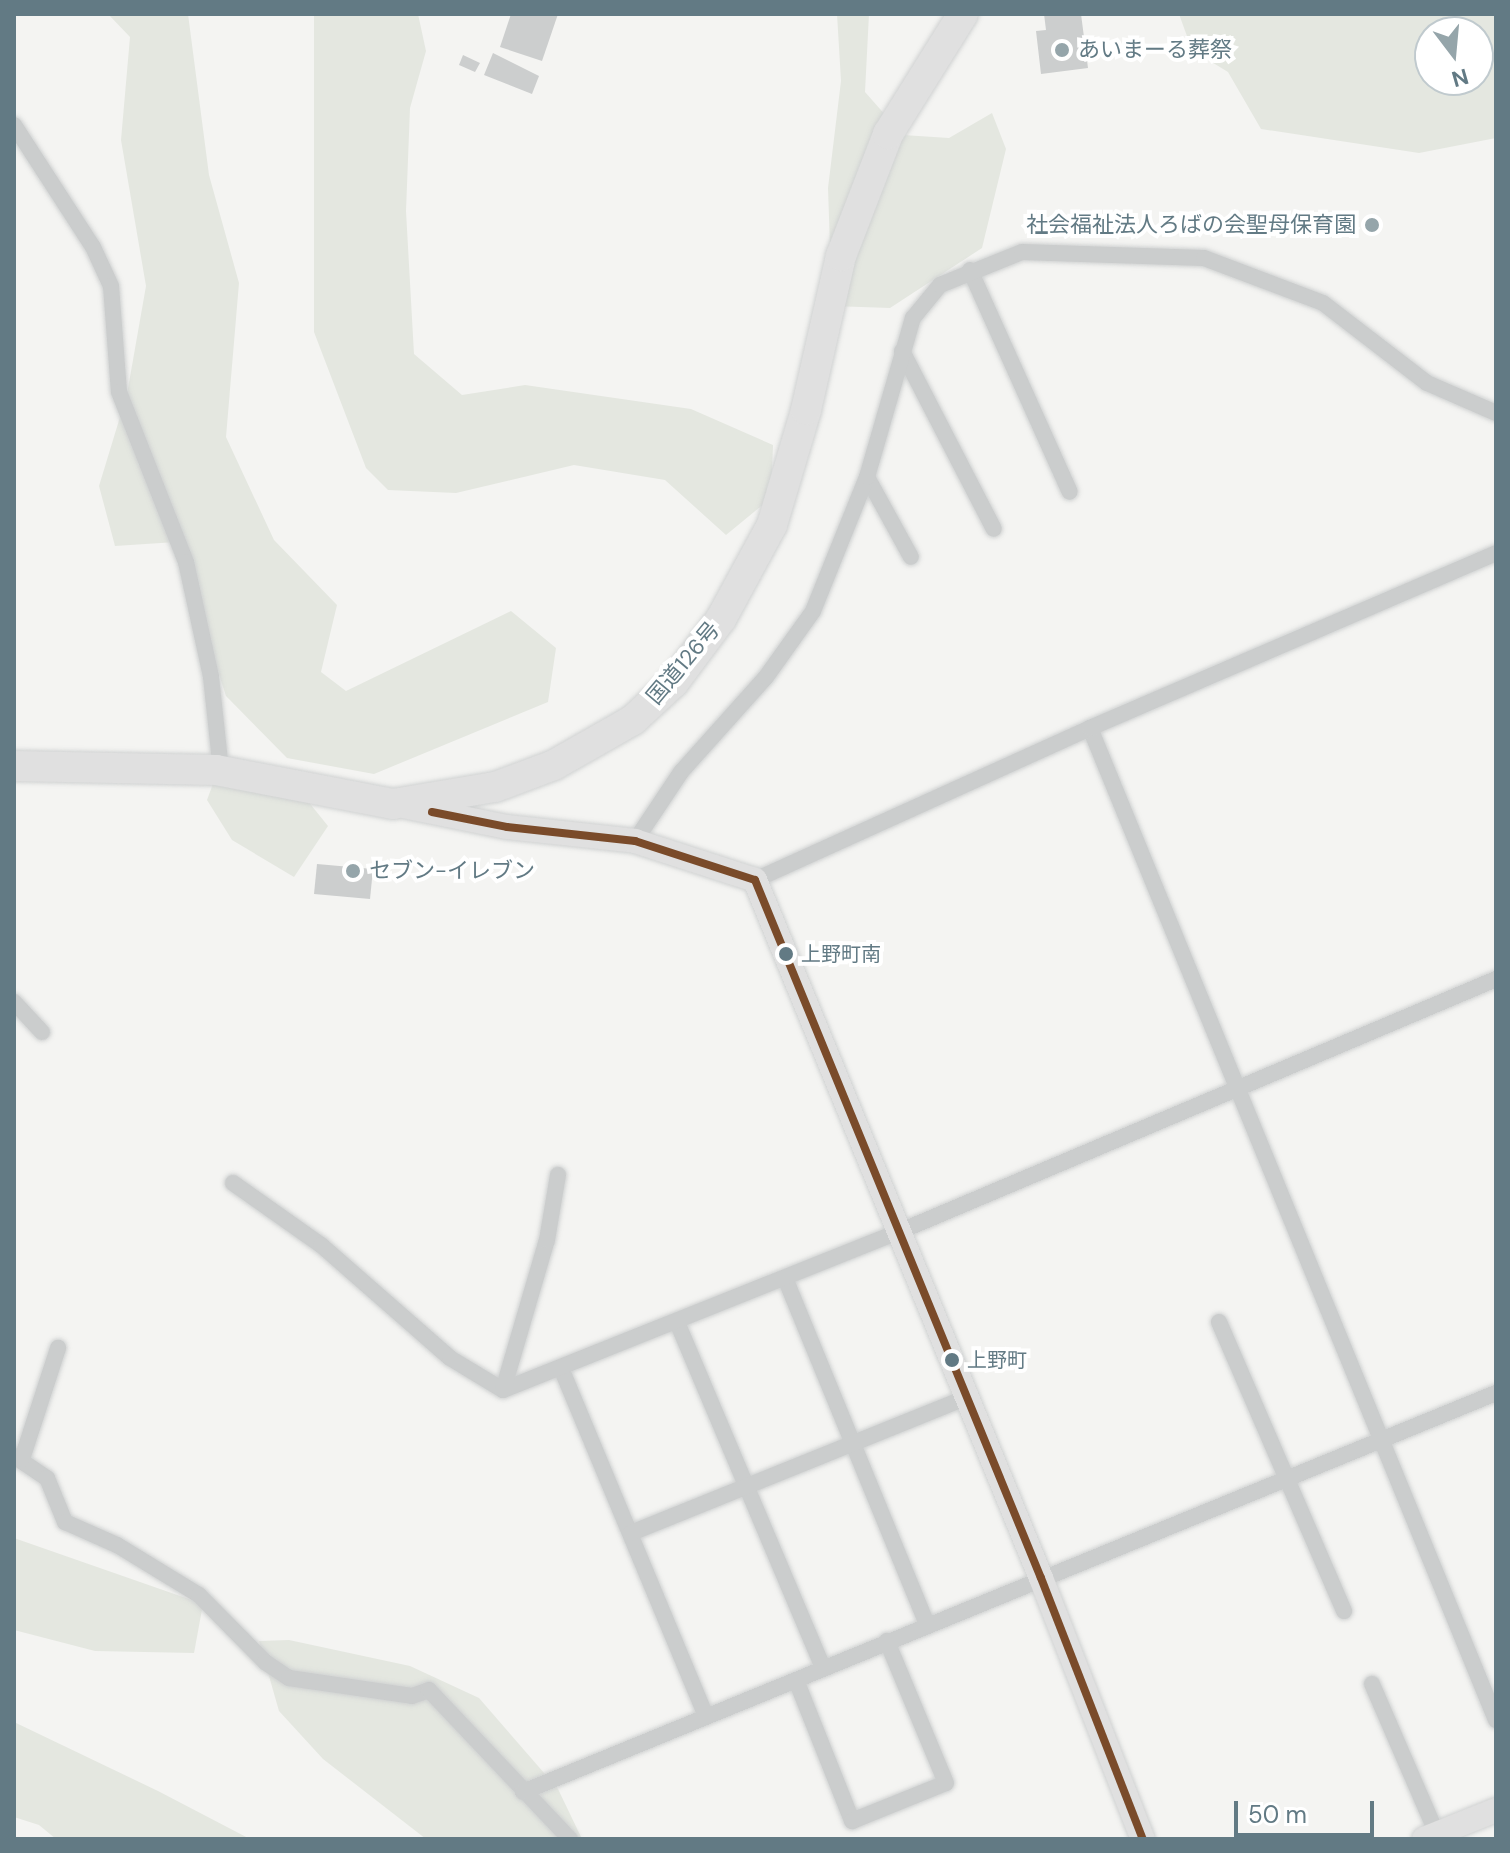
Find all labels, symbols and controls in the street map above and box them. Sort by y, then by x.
north arrow [1414,16,1494,96]
place label: あいまーる葬祭 [1078,37,1232,63]
marker: あいまーる葬祭 [1053,41,1071,59]
text: N [1449,61,1472,94]
place label: 社会福祉法人ろばの会聖母保育園 [1026,212,1356,238]
marker: 社会福祉法人ろばの会聖母保育園 [1363,216,1381,234]
street label: 国道126号 [641,616,725,710]
place label: セブン-イレブン [369,858,535,884]
marker: セブン-イレブン [344,862,362,880]
place label: 上野町南 [801,942,881,966]
marker: 上野町南 [778,946,794,962]
place label: 上野町 [967,1348,1027,1372]
marker: 上野町 [944,1352,960,1368]
scale bar [1238,1785,1378,1835]
text: 50 m [1248,1799,1307,1830]

